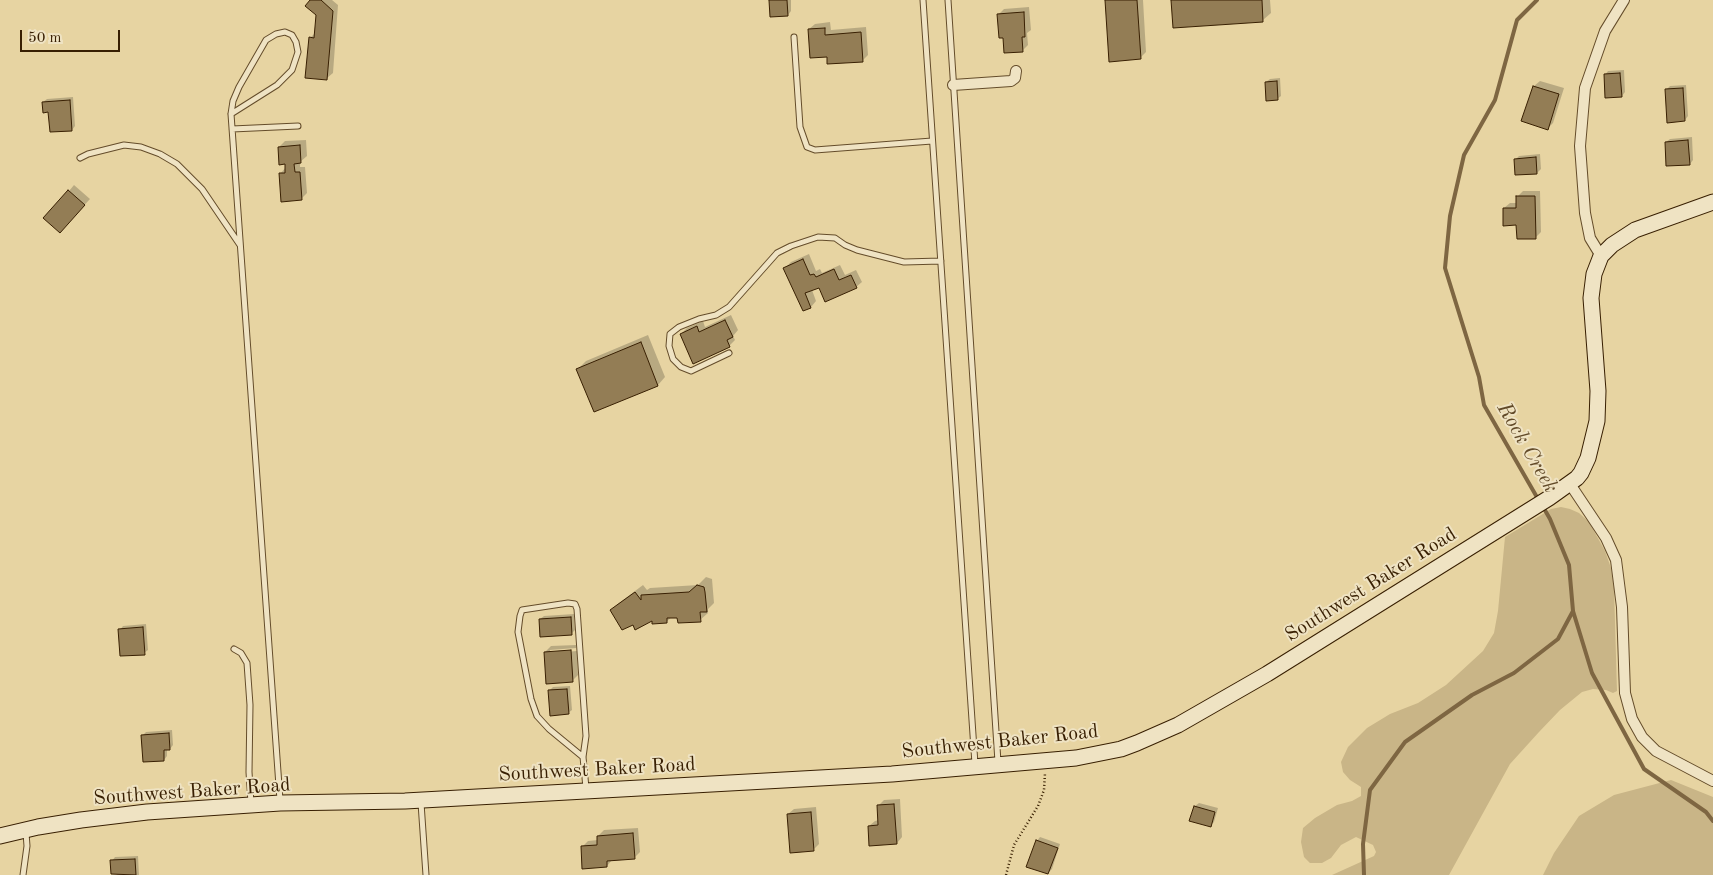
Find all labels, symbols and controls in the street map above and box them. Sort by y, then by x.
scale bar [22,20,122,52]
text: 50 m [28,31,62,46]
water label: Rock Creek [1491,398,1563,498]
street label: Southwest Baker Road [1281,522,1461,648]
street label: Southwest Baker Road [901,720,1099,764]
street label: Southwest Baker Road [498,753,696,787]
street label: Southwest Baker Road [93,773,291,811]

